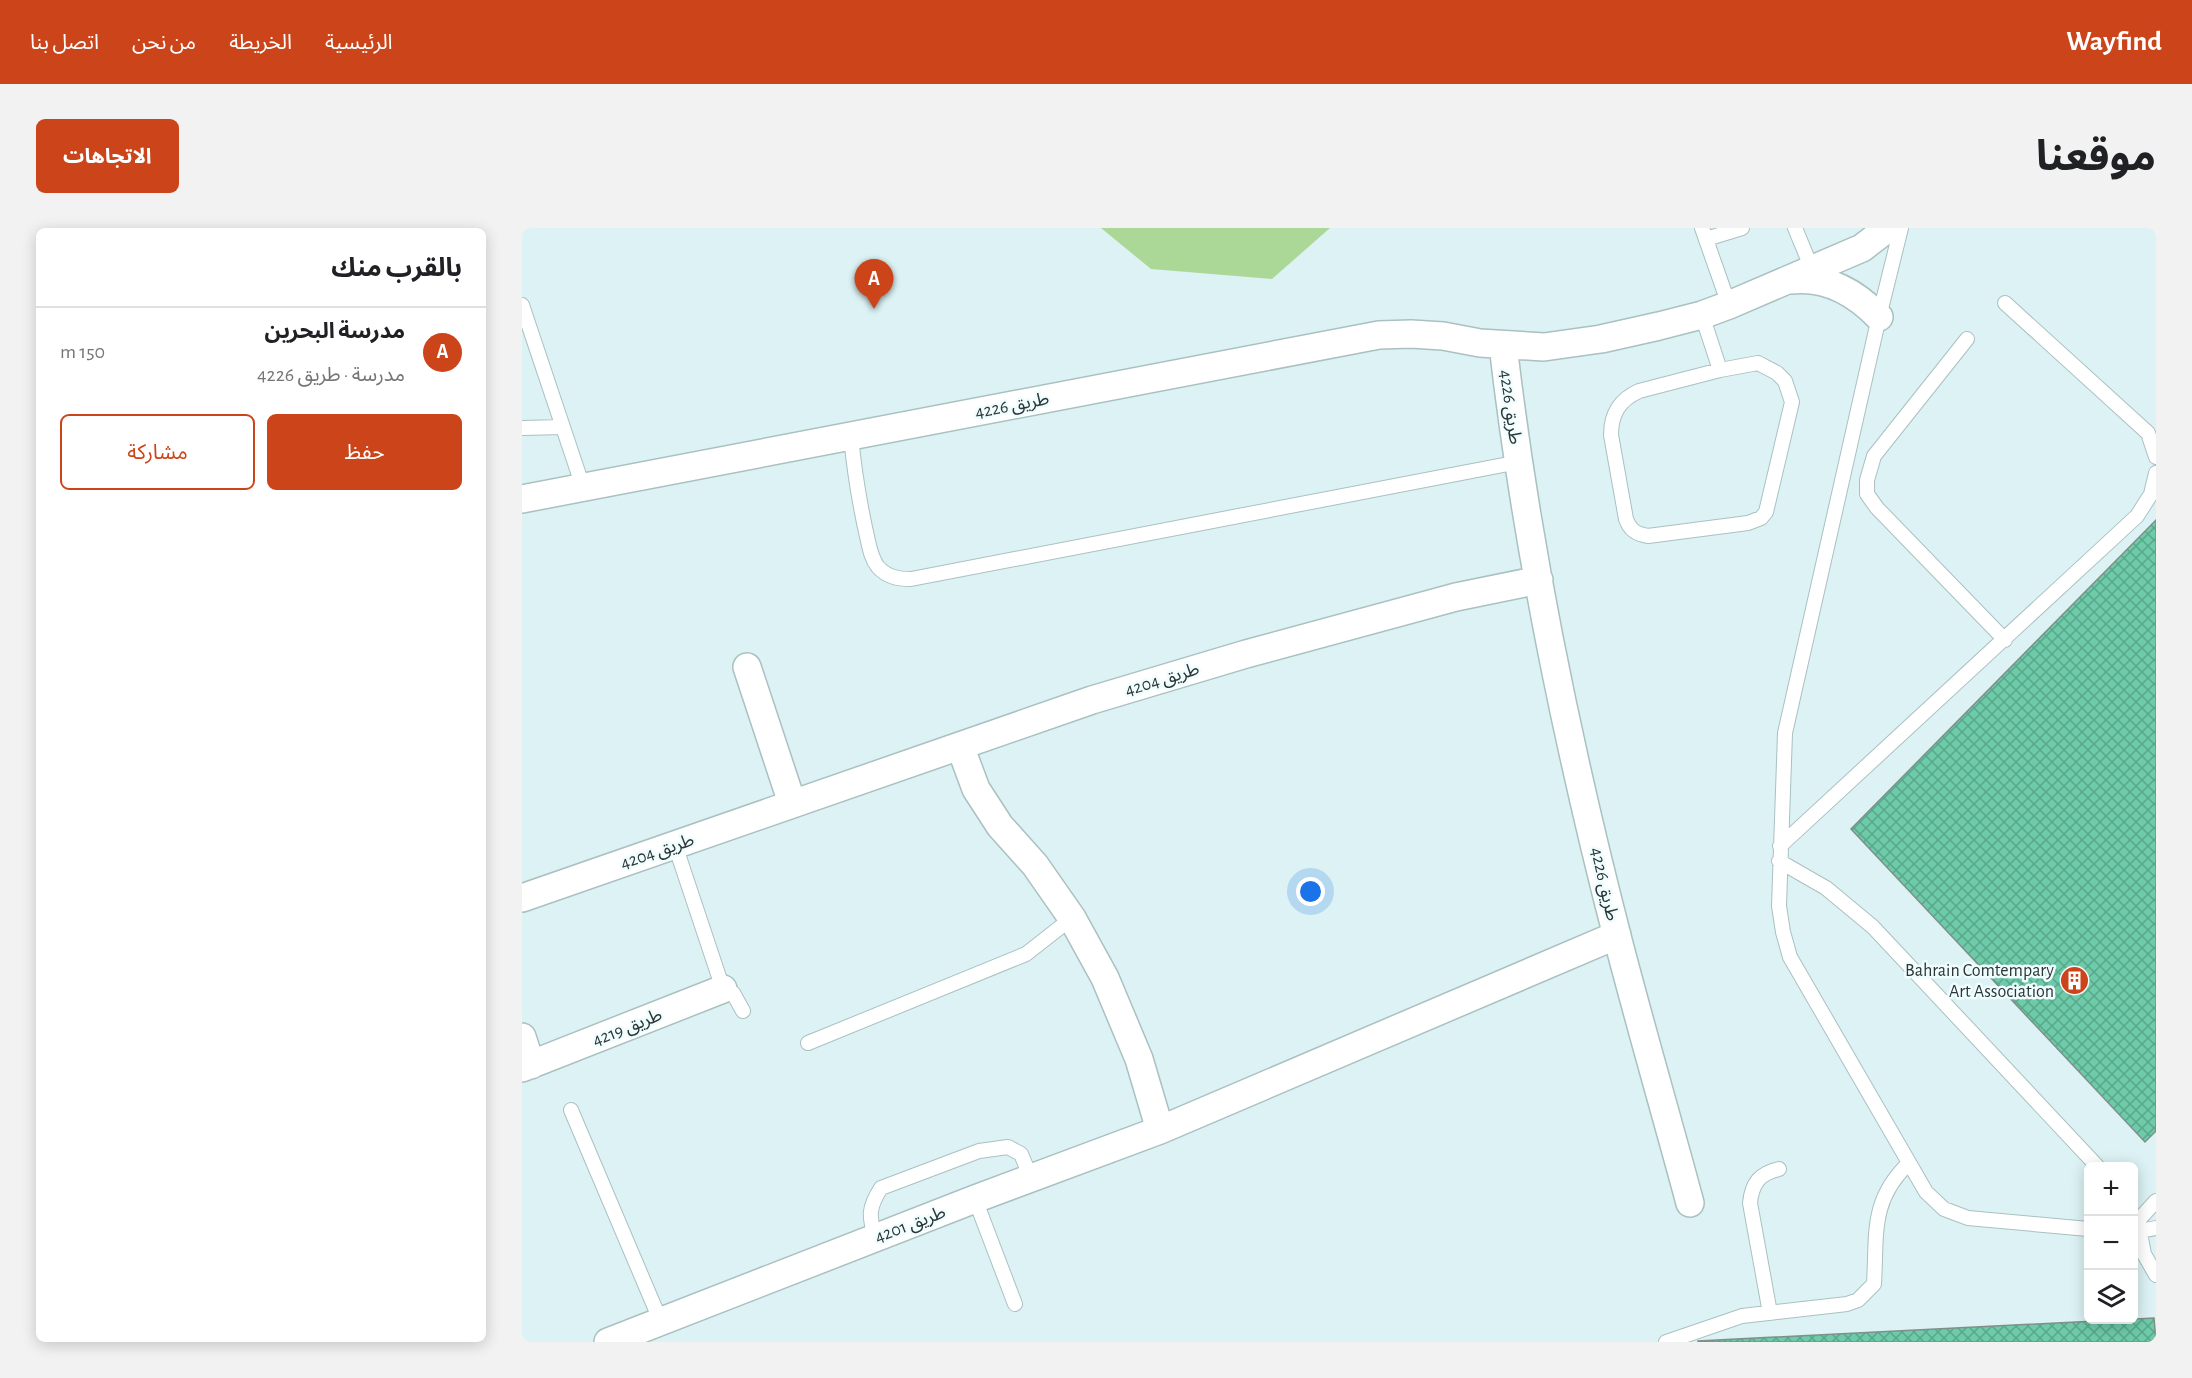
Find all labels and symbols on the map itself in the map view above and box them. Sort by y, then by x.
pin: A [854,260,894,309]
street label: طريق 4226 [1495,369,1524,446]
street label: طريق 4226 [974,390,1051,423]
street label: طريق 4204 [1123,660,1202,701]
street label: طريق 4204 [618,831,697,874]
street label: طريق 4226 [1586,846,1621,923]
your location [1296,877,1325,906]
place label: Bahrain Comtempary Art Association [1905,962,2054,1001]
building icon: Bahrain Comtempary Art Association [2059,964,2091,996]
street label: طريق 4219 [590,1006,665,1051]
street label: طريق 4201 [872,1203,949,1248]

